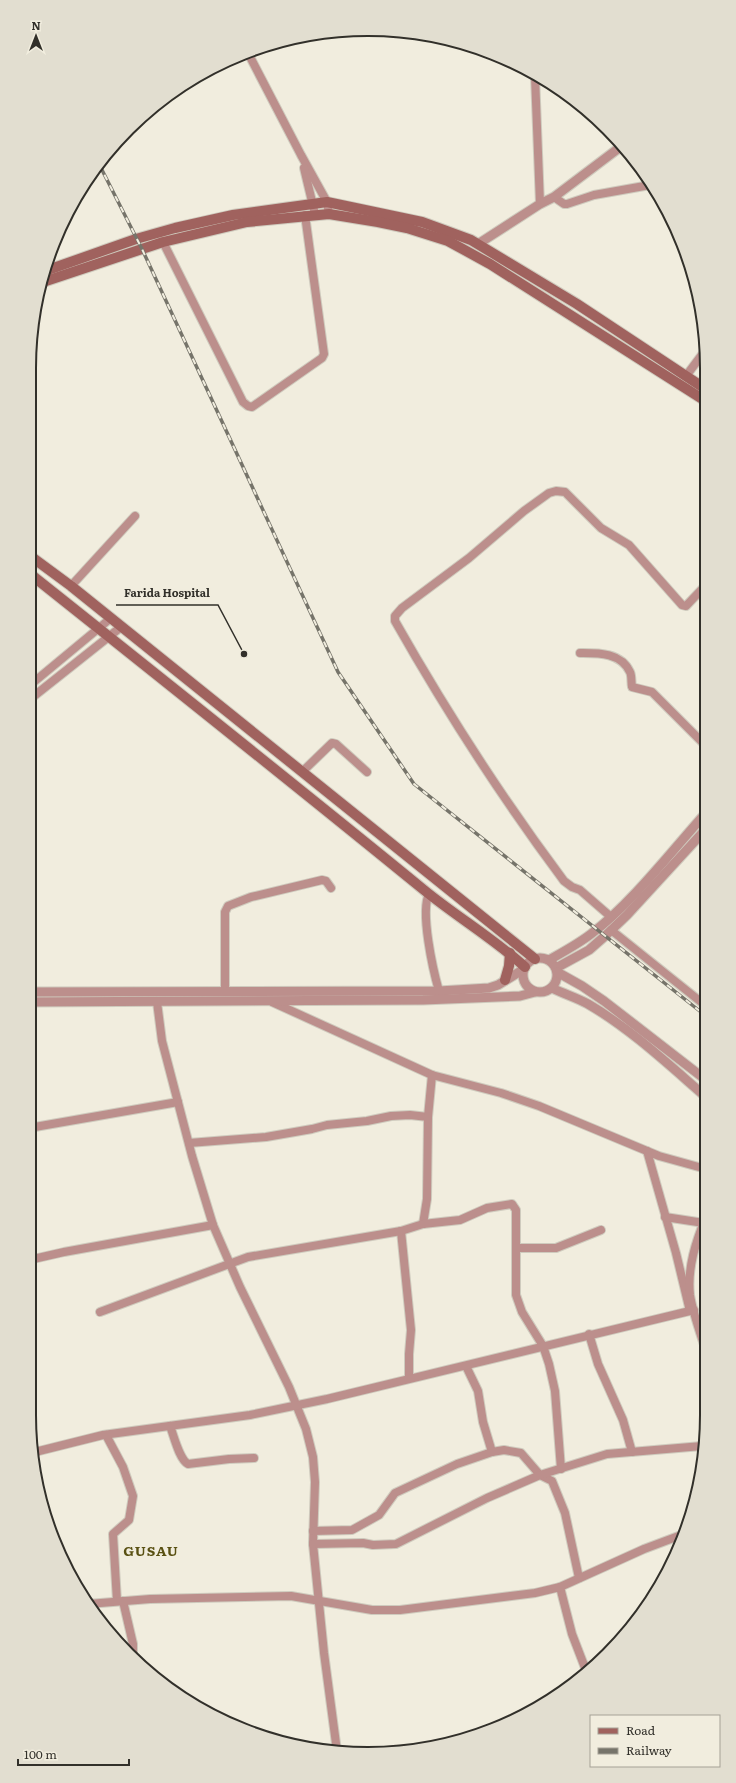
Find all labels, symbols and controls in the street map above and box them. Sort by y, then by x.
north arrow [16,16,56,56]
text: N [31,17,41,33]
callout: Farida Hospital [116,582,218,605]
text: Farida Hospital [124,584,210,600]
district label: GUSAU [123,1540,179,1560]
legend [590,1715,720,1767]
text: Road [626,1721,656,1739]
scale bar [18,1741,129,1767]
text: Railway [626,1741,672,1759]
text: 100 m [24,1745,57,1763]

